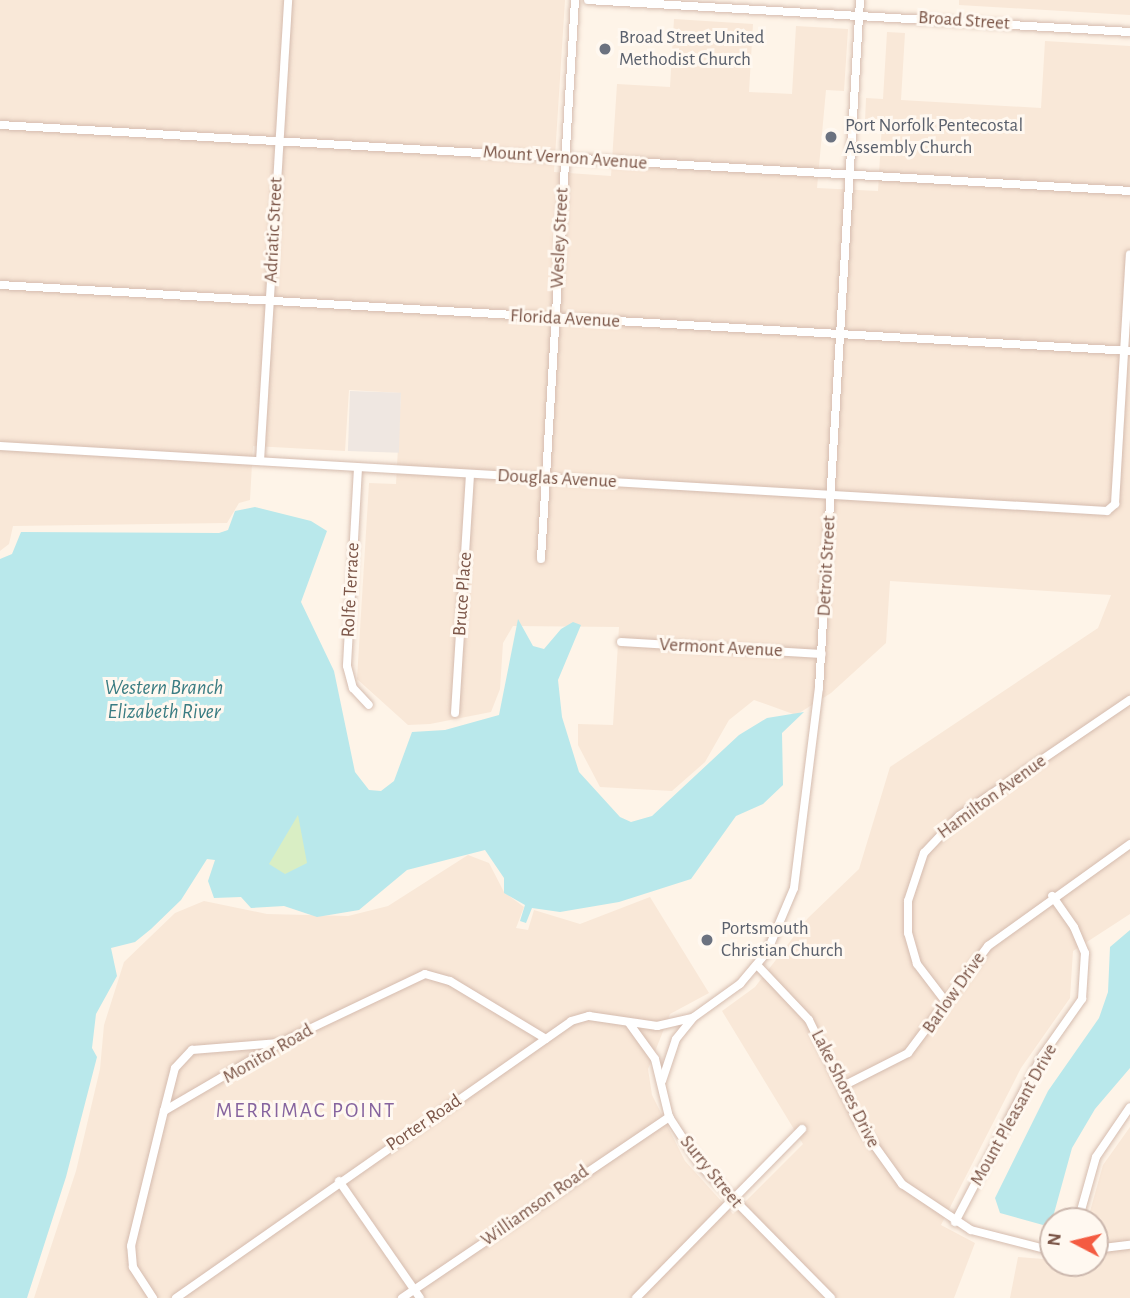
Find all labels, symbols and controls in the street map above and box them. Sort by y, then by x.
street label: Broad Street [917,6,1011,36]
place label: Broad Street United Methodist Church [619,27,764,71]
marker: Broad Street United Methodist Church [597,41,613,57]
place label: Port Norfolk Pentecostal Assembly Church [845,115,1023,159]
marker: Port Norfolk Pentecostal Assembly Church [823,129,839,145]
street label: Mount Vernon Avenue [482,141,648,175]
street label: Adriatic Street [260,177,288,283]
street label: Wesley Street [546,187,574,289]
street label: Florida Avenue [510,305,620,333]
street label: Douglas Avenue [497,464,617,494]
street label: Detroit Street [813,515,841,617]
street label: Rolfe Terrace [337,542,365,638]
street label: Bruce Place [449,551,477,637]
street label: Vermont Avenue [659,633,783,663]
water label: Western Branch Elizabeth River [105,675,223,725]
street label: Hamilton Avenue [933,750,1051,844]
place label: Portsmouth Christian Church [721,918,843,962]
marker: Portsmouth Christian Church [699,932,715,948]
street label: Barlow Drive [918,948,990,1038]
street label: Monitor Road [219,1019,317,1089]
street label: Lake Shores Drive [805,1026,885,1152]
street label: Mount Pleasant Drive [966,1040,1062,1190]
street label: Porter Road [382,1090,466,1156]
district label: MERRIMAC POINT [217,1098,395,1124]
street label: Surry Street [675,1131,747,1213]
street label: Williamson Road [477,1160,593,1252]
north arrow [1039,1207,1109,1277]
text: N [1044,1232,1065,1247]

